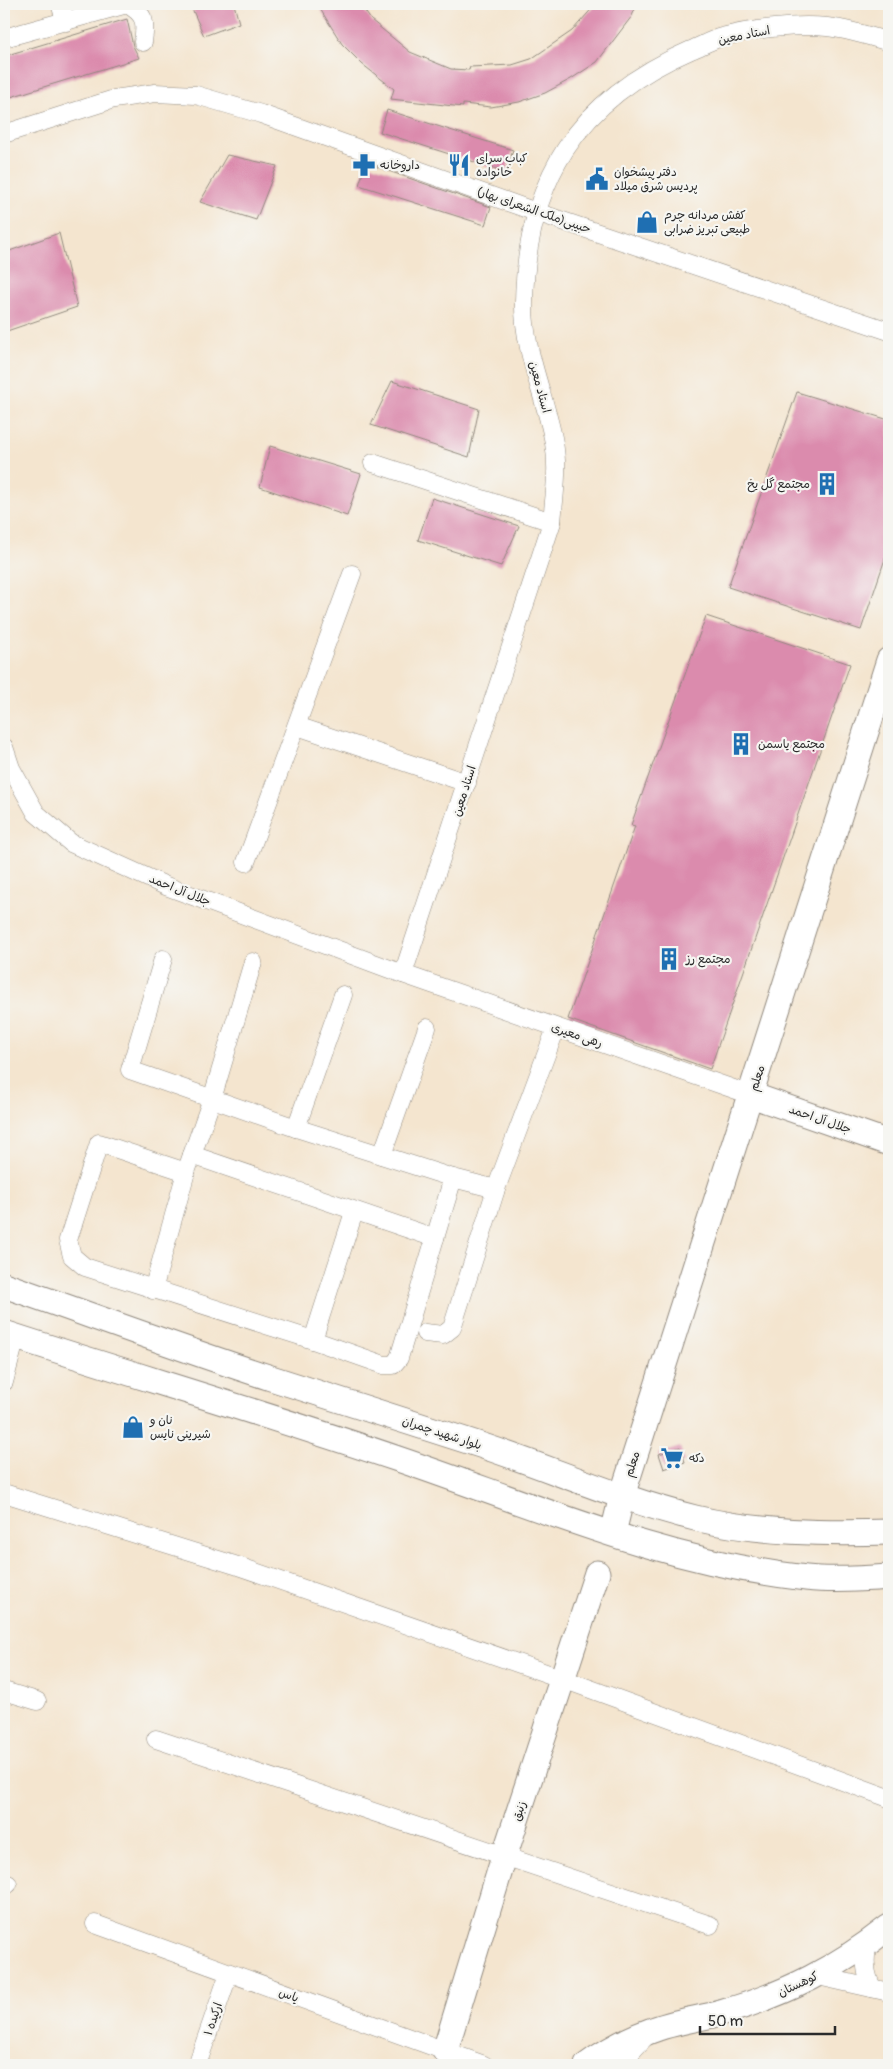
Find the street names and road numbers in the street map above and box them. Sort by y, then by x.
street label: استاد معین [717,23,771,48]
street label: حبیبی(ملک الشعرای بهار) [475,184,593,237]
street label: استاد معین [525,360,554,415]
street label: استاد معین [449,764,480,819]
street label: جلال آل احمد [147,871,213,910]
street label: رهی معیری [549,1020,604,1051]
street label: معلم [746,1063,770,1093]
street label: جلال آل احمد [787,1102,853,1137]
street label: بلوار شهید چمران [400,1414,483,1453]
street label: معلم [621,1449,645,1479]
street label: زنبق [509,1799,530,1823]
street label: کوهستان [776,1969,821,2000]
street label: یاس [277,1985,301,2006]
street label: ارکیده ۱ [201,2001,226,2038]

